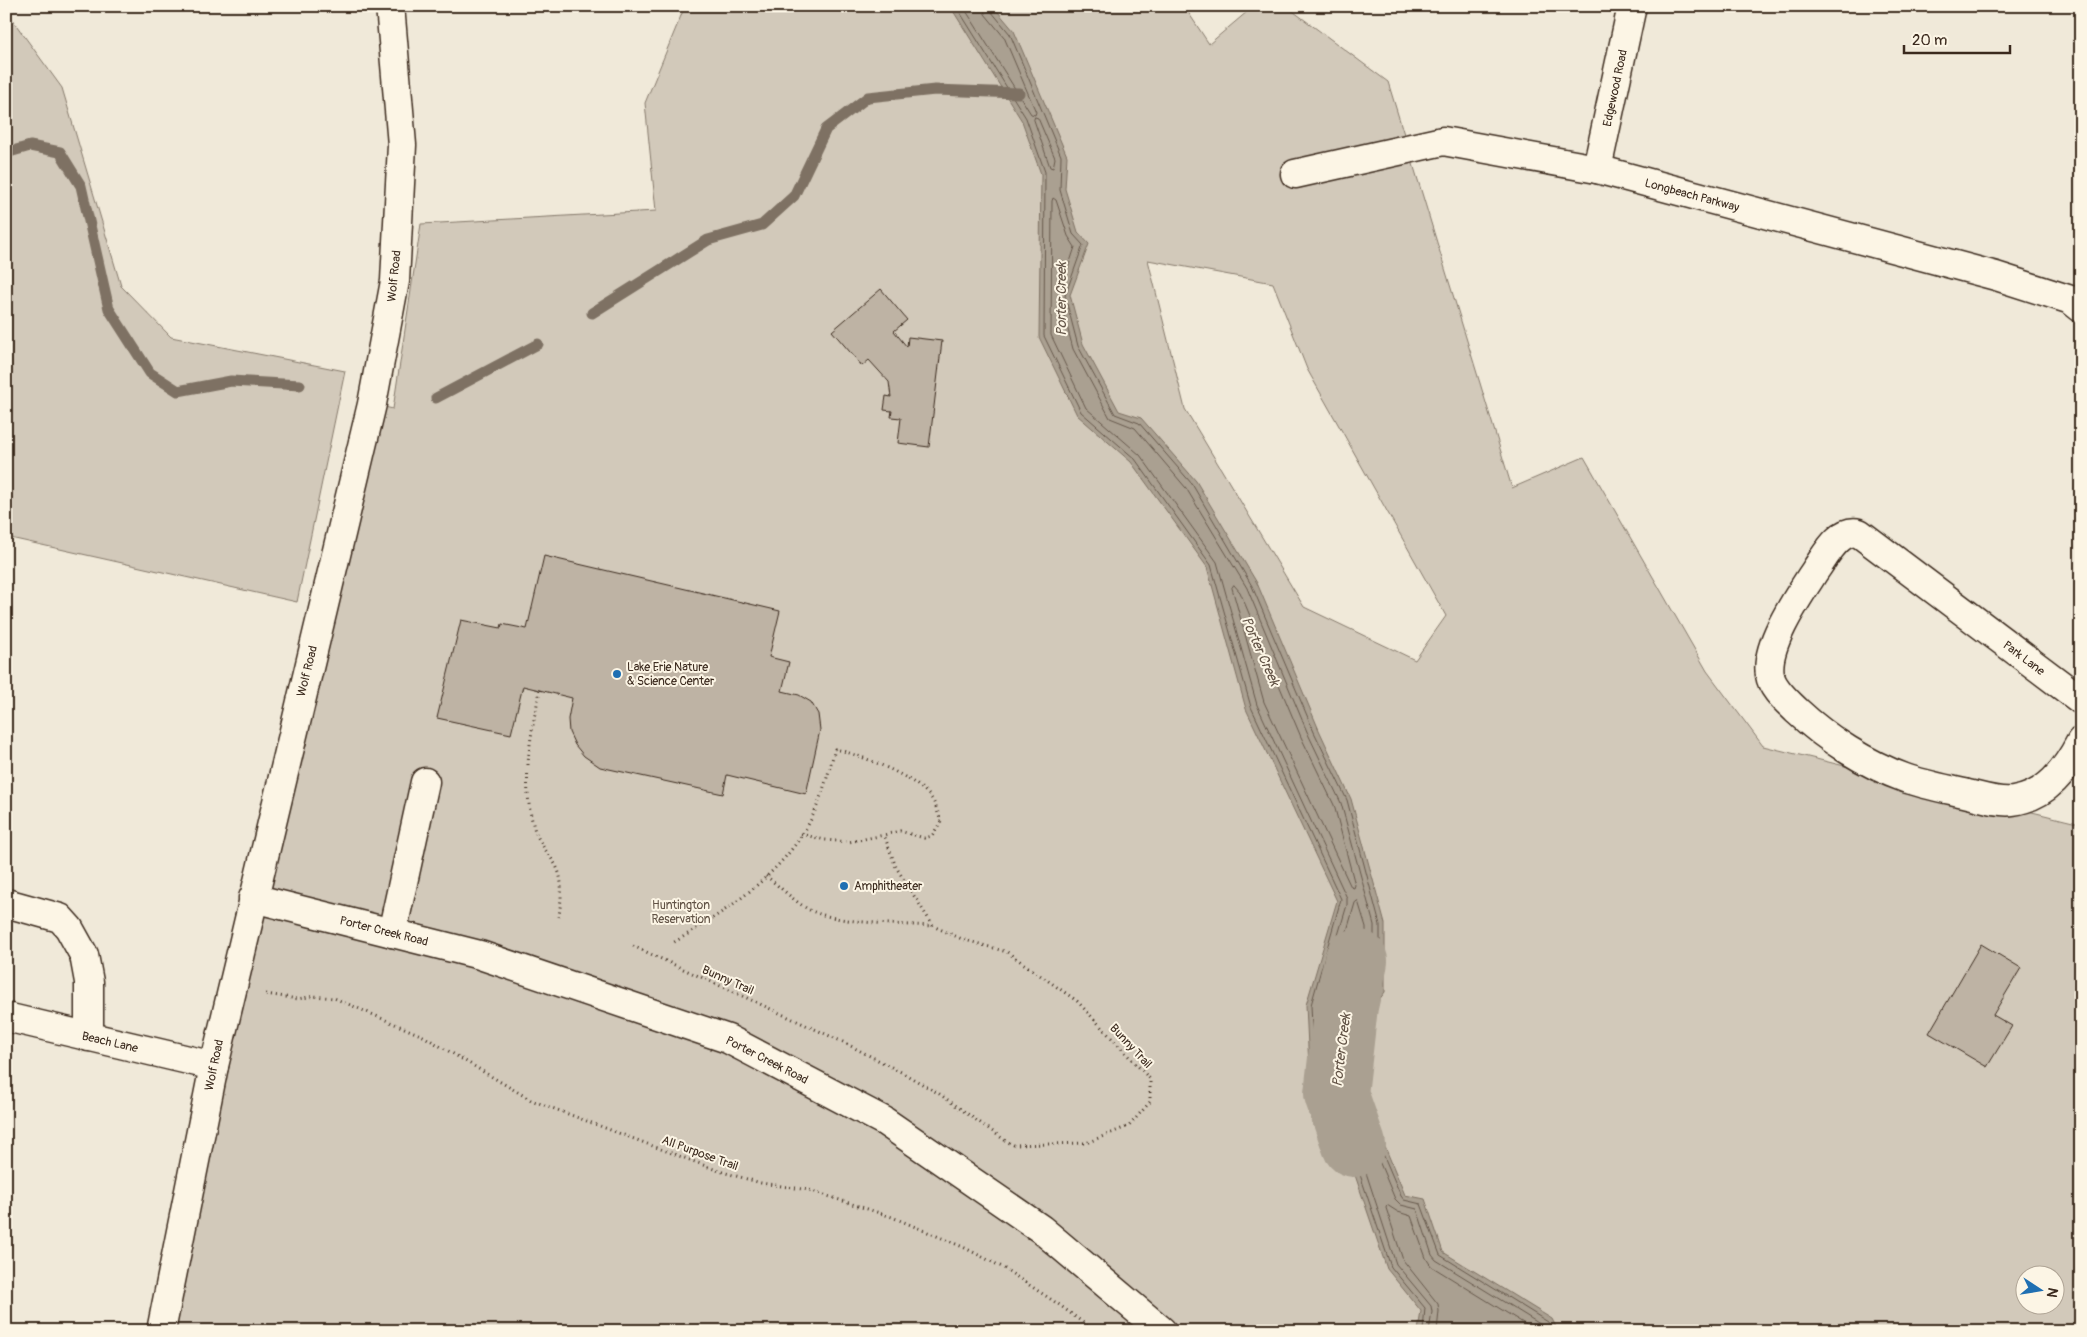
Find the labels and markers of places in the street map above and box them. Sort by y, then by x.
place label: Lake Erie Nature & Science Center [627,660,715,689]
marker: Lake Erie Nature & Science Center [611,668,623,680]
place label: Amphitheater [854,879,923,894]
marker: Amphitheater [838,880,850,892]

